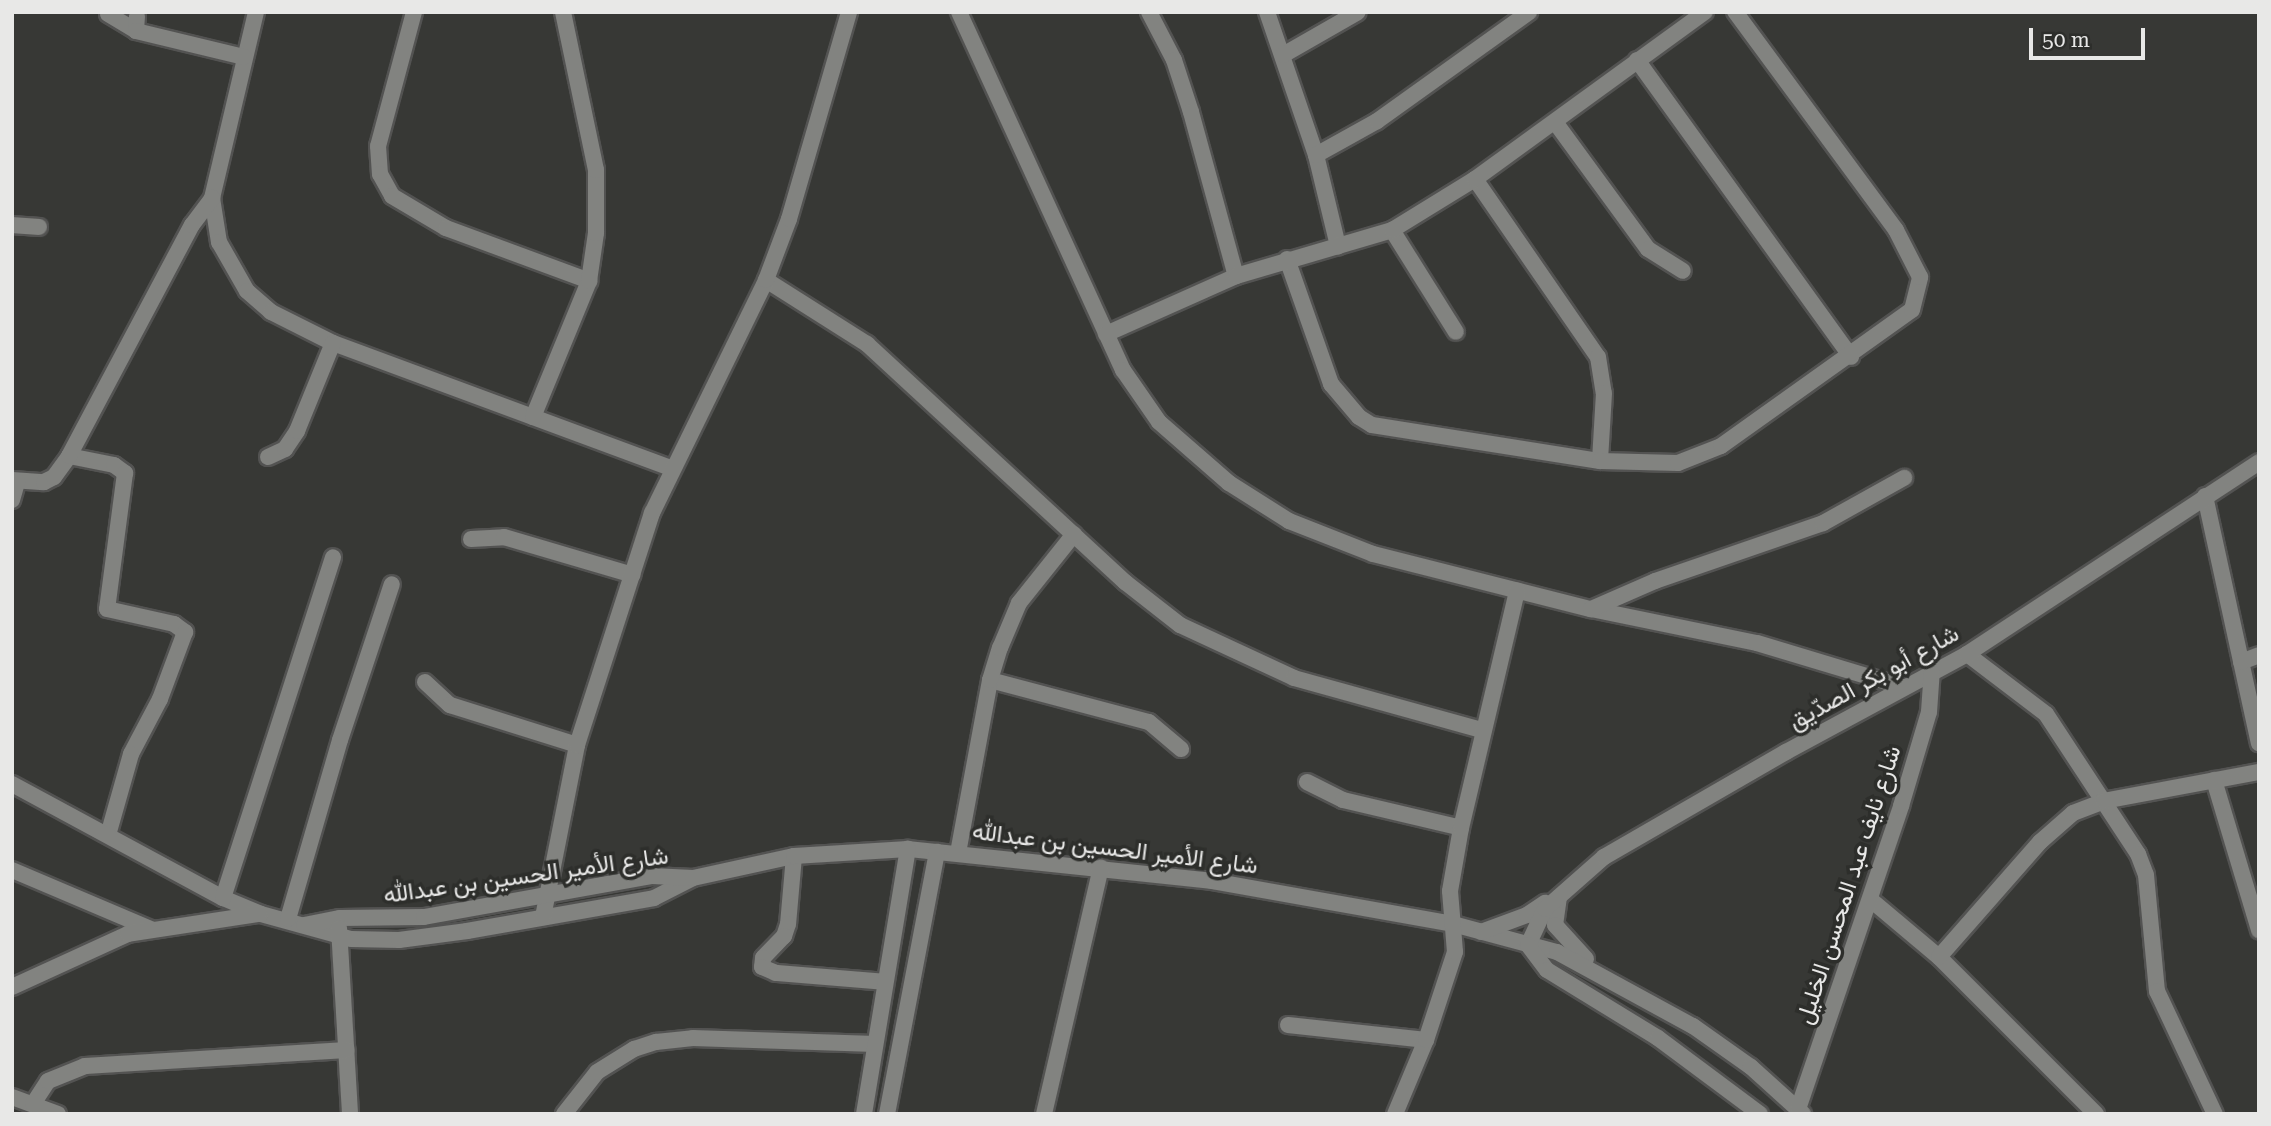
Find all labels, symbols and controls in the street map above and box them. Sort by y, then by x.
scale bar [2033,14,2148,58]
text: 50 m [2042,28,2090,52]
street label: شارع أبو بكر الصدّيق [1784,619,1964,737]
street label: شارع نايف عبد المحسن الخليل [1790,742,1908,1028]
street label: شارع الأمير الحسين بن عبدالله [971,817,1259,881]
street label: شارع الأمير الحسين بن عبدالله [382,842,670,910]

